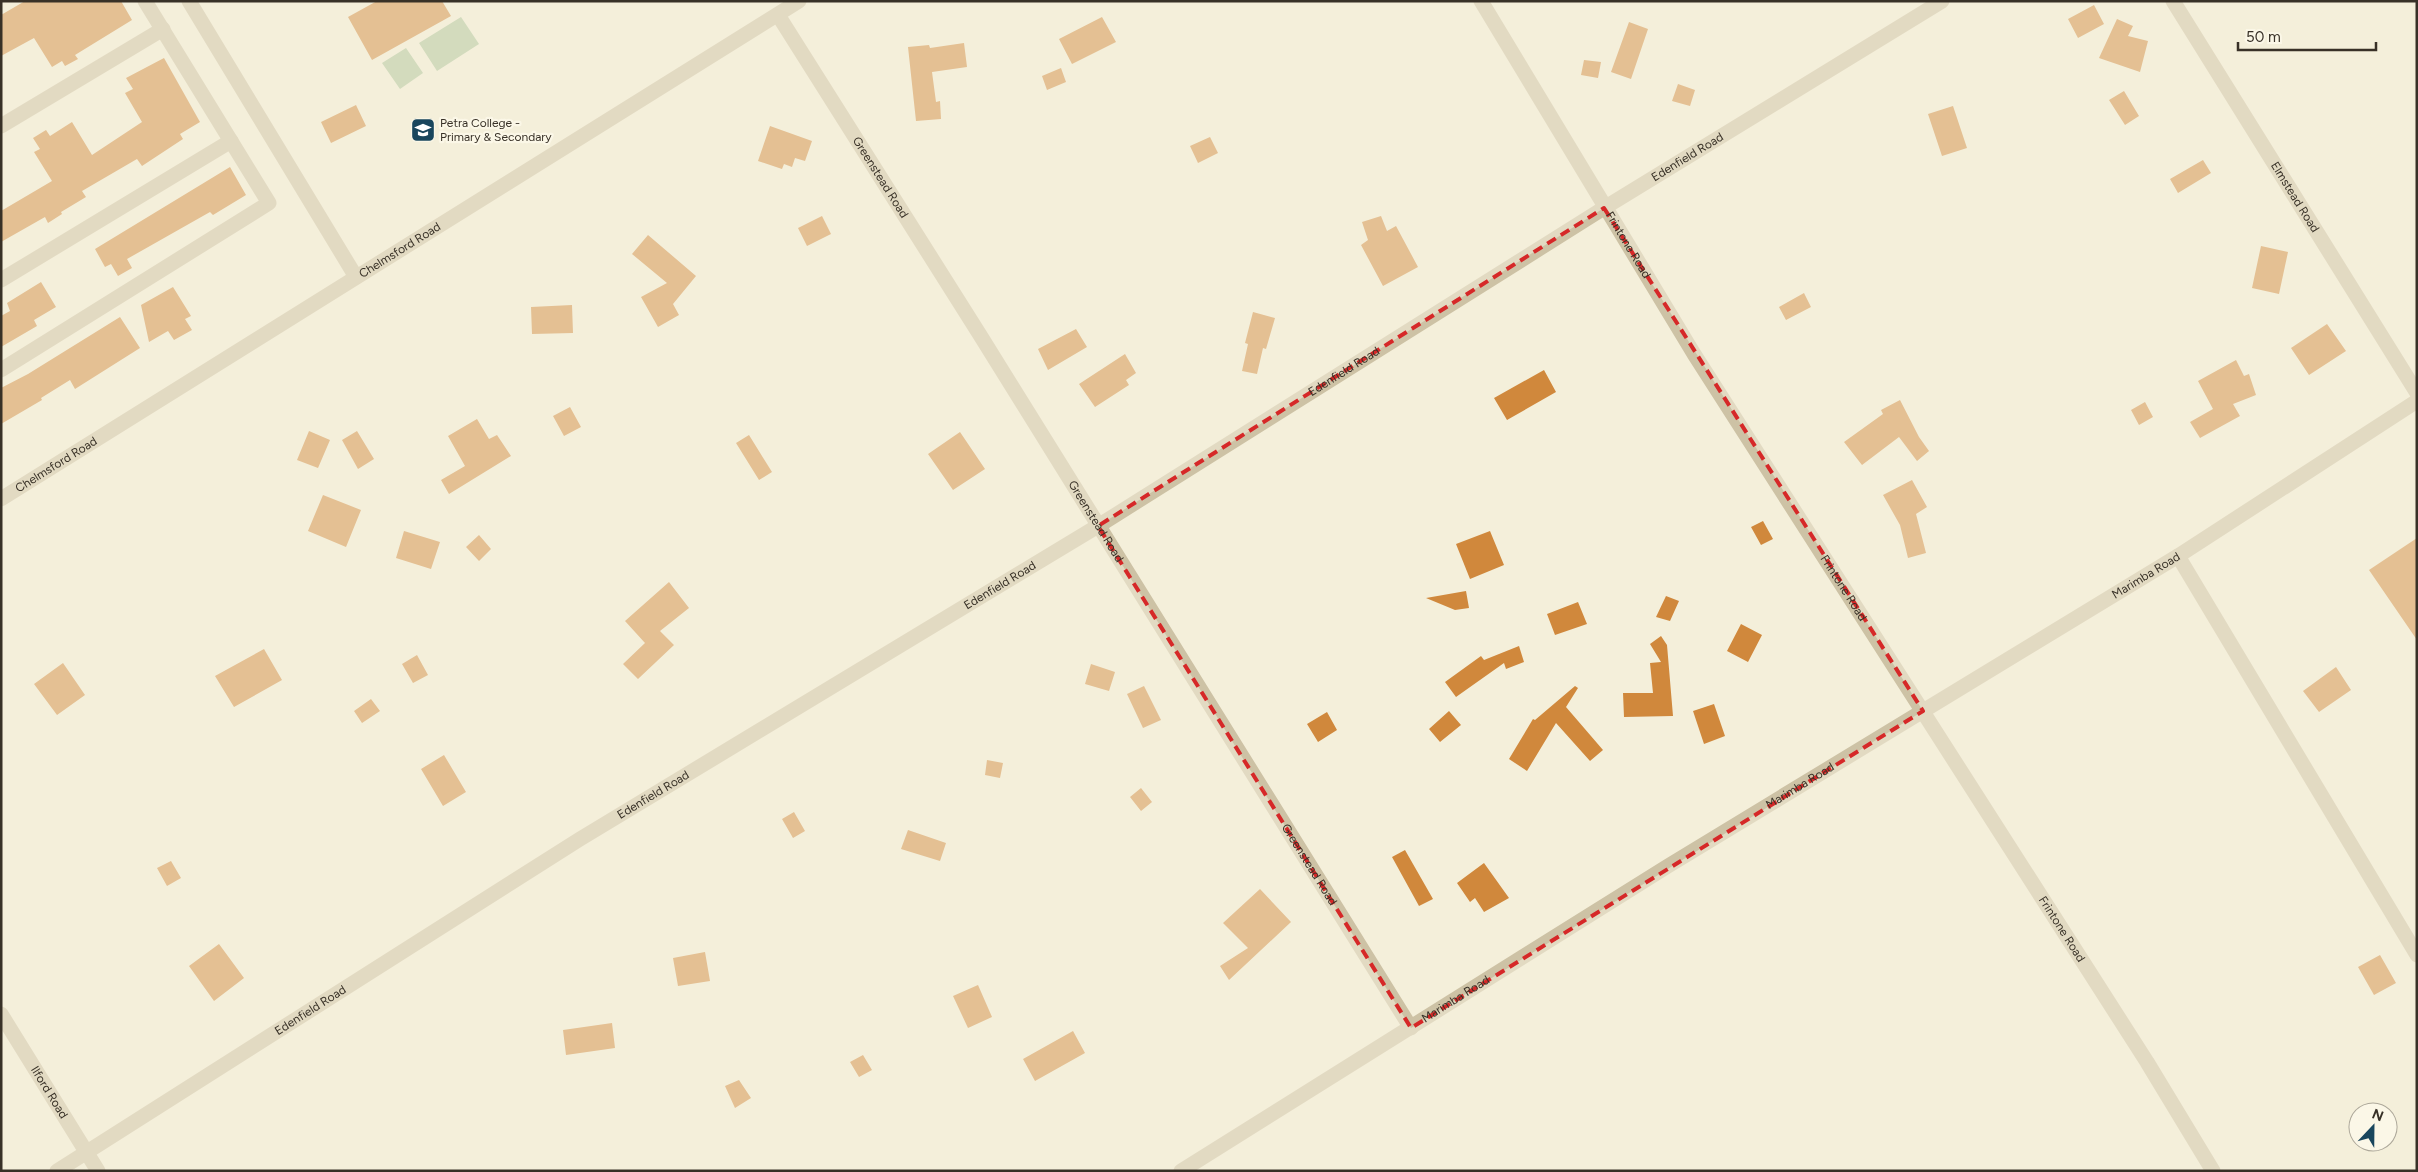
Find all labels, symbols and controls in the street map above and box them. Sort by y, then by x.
scale bar [2238,20,2376,52]
text: 50 m [2246,28,2281,46]
place label: Petra College - Primary & Secondary [440,116,552,144]
school or university icon: Petra College - Primary & Secondary [410,117,436,143]
street label: Edenfield Road [1649,130,1726,184]
street label: Greenstead Road [850,134,911,221]
street label: Elmstead Road [2268,159,2322,235]
street label: Frintone Road [1603,209,1654,281]
street label: Chelmsford Road [356,219,443,281]
street label: Edenfield Road [1306,344,1382,399]
street label: Chelmsford Road [13,434,99,495]
street label: Greenstead Road [1065,478,1127,565]
street label: Marimba Road [2109,549,2183,601]
street label: Frintone Road [1817,552,1870,623]
street label: Edenfield Road [961,558,1038,612]
street label: Marimba Road [1763,760,1837,812]
street label: Edenfield Road [615,768,692,822]
street label: Greenstead Road [1279,821,1340,908]
street label: Frintone Road [2036,894,2088,965]
street label: Marimba Road [1419,973,1492,1025]
street label: Edenfield Road [272,982,348,1038]
street label: Ilford Road [28,1063,71,1121]
north arrow [2348,1102,2398,1152]
text: N [2369,1106,2386,1125]

